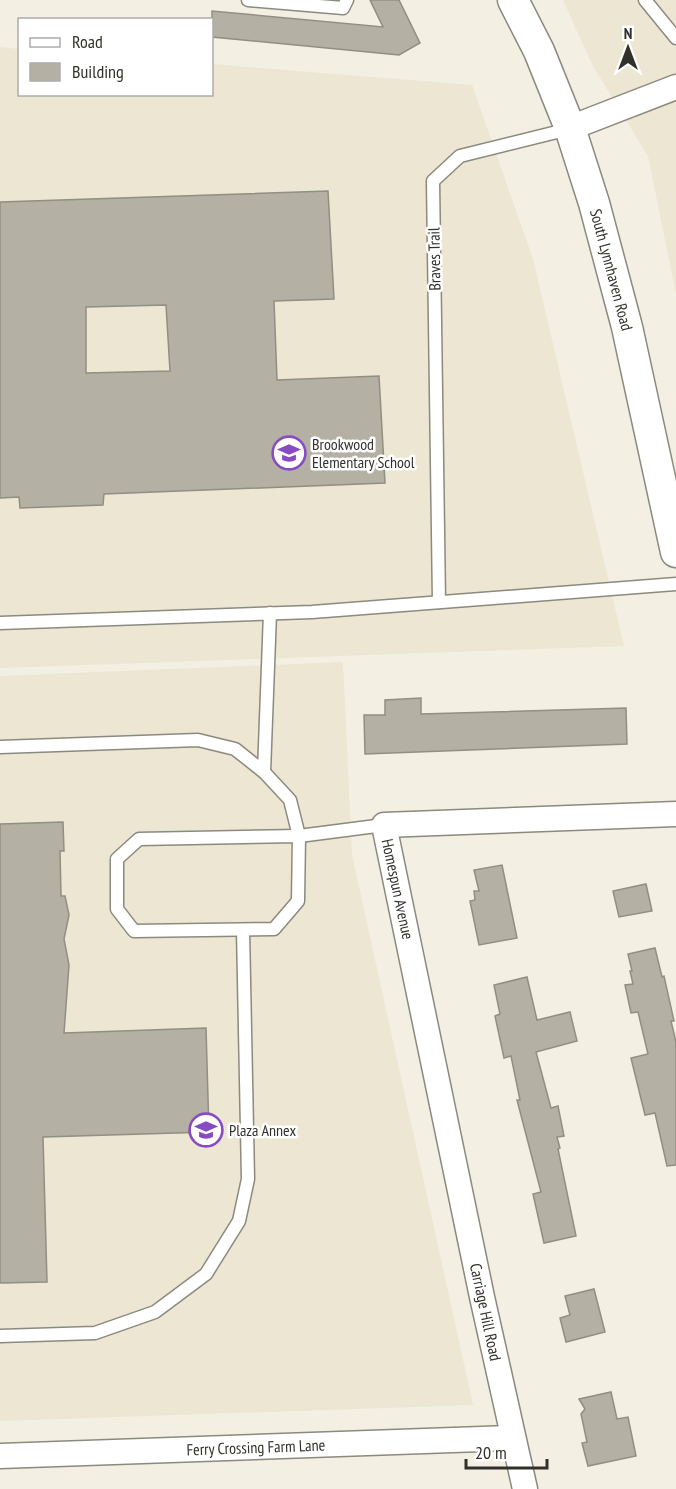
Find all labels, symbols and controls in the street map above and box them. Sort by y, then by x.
legend [18,18,213,96]
north arrow [598,18,658,78]
text: N [624,23,632,43]
text: Road [72,30,103,53]
text: Building [72,60,124,83]
street label: South Lynnhaven Road [586,207,638,333]
street label: Braves Trail [423,227,445,291]
place label: Brookwood Elementary School [312,434,415,472]
school or university icon: Brookwood Elementary School [271,435,307,471]
street label: Homespun Avenue [378,837,418,941]
school or university icon: Plaza Annex [188,1112,224,1148]
place label: Plaza Annex [229,1120,296,1140]
street label: Carriage Hill Road [466,1261,506,1363]
scale bar [466,1432,547,1470]
street label: Ferry Crossing Farm Lane [186,1435,326,1459]
text: 20 m [475,1441,507,1464]

